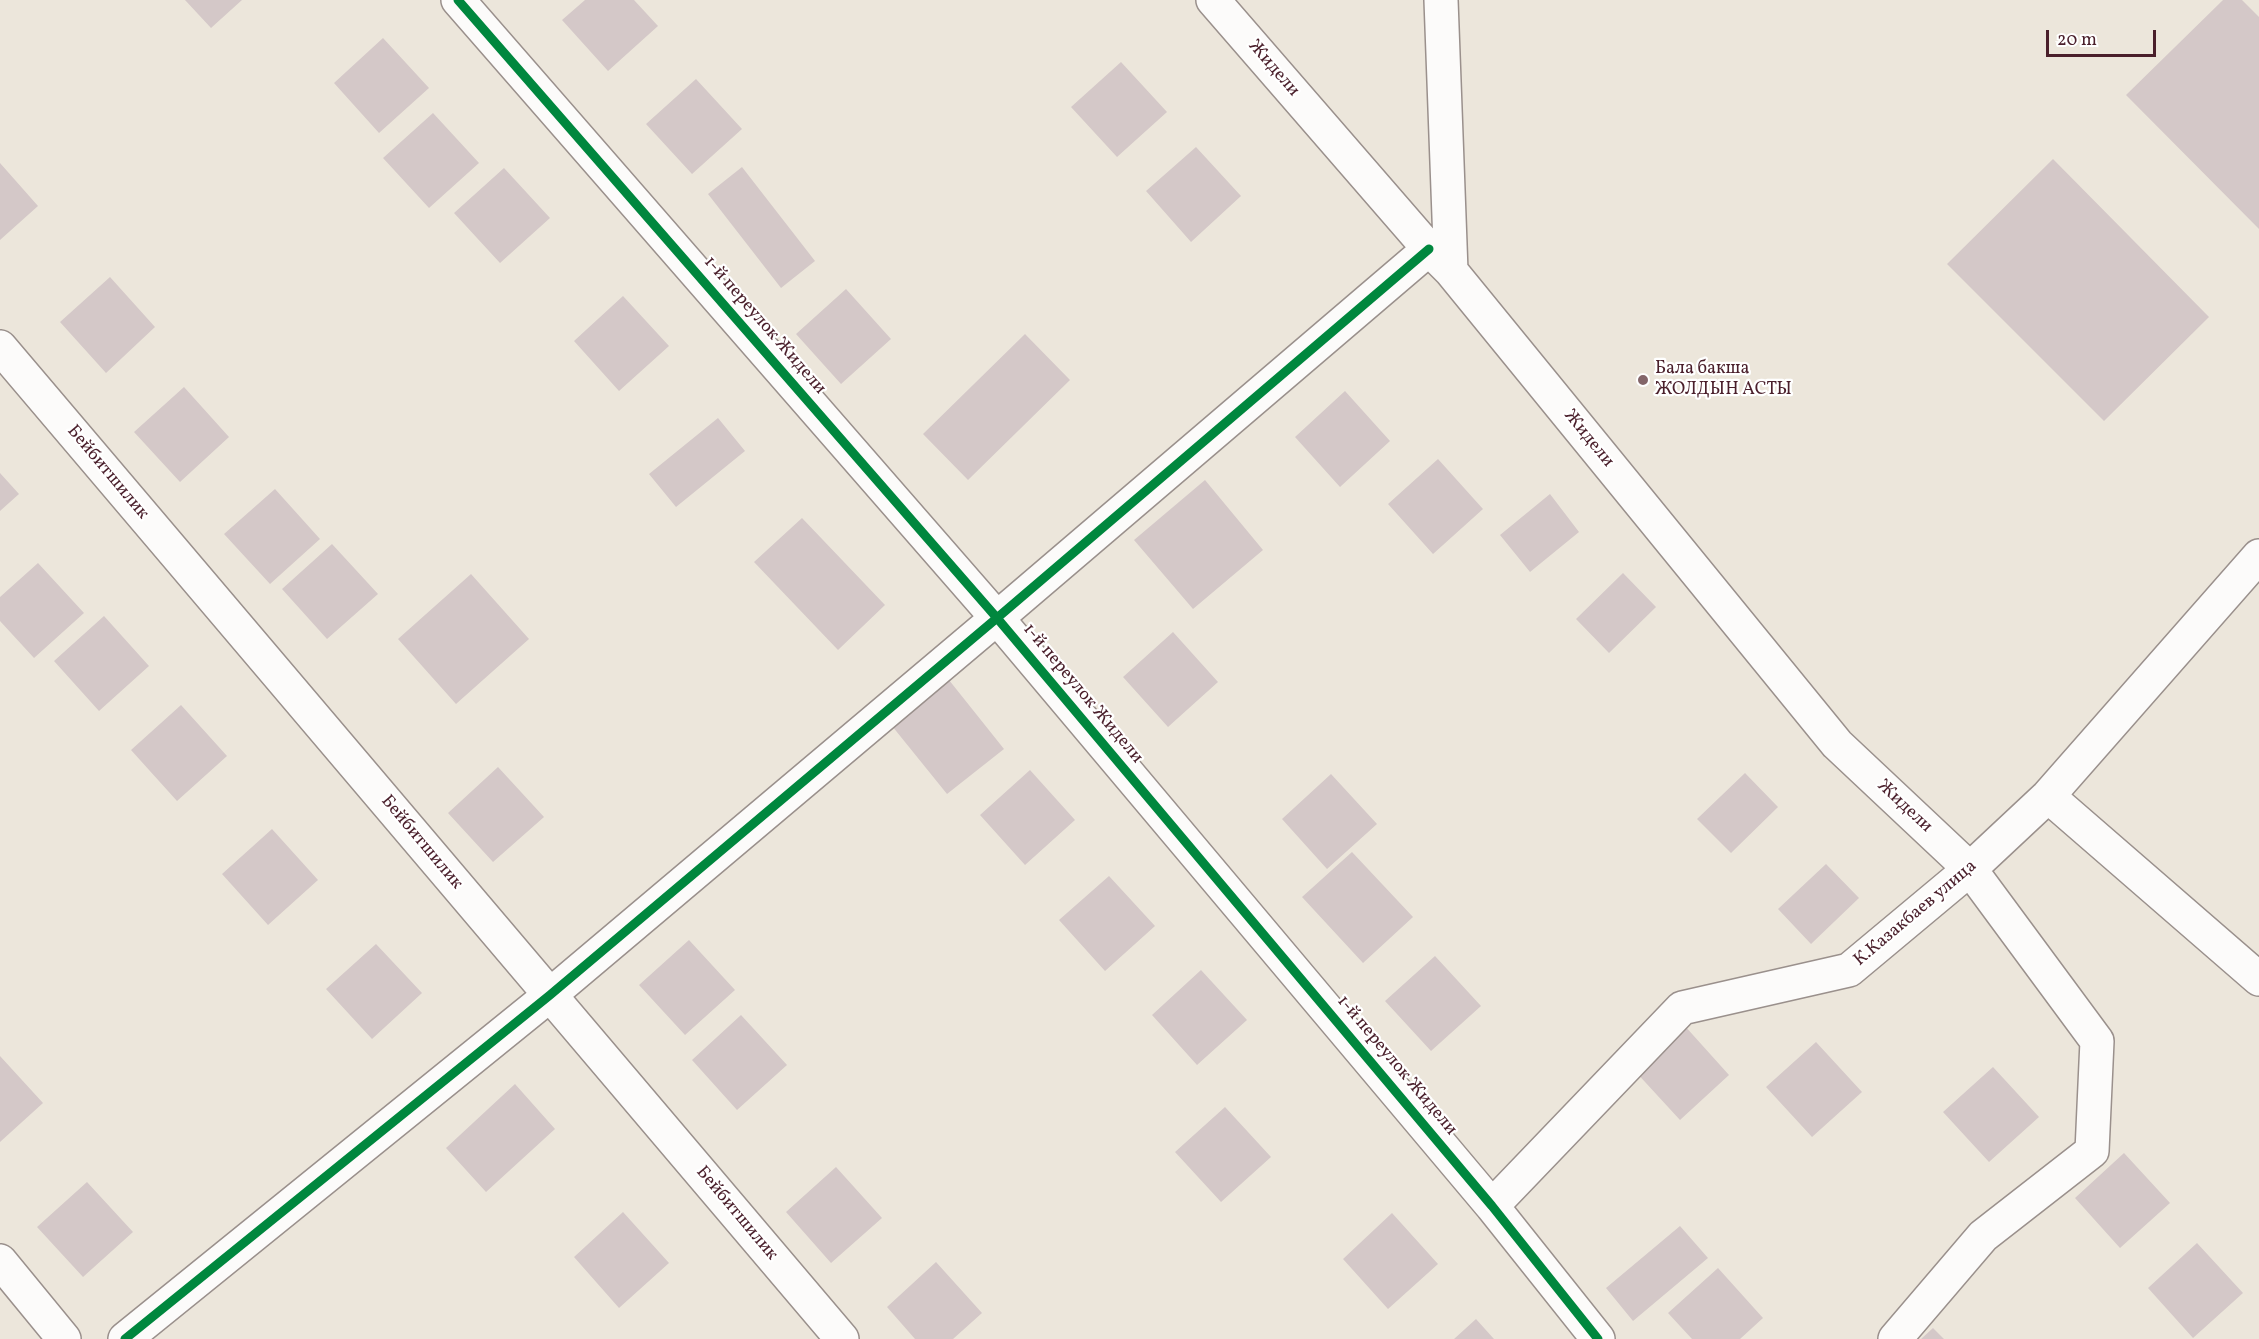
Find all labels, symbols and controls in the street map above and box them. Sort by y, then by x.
scale bar [2049,18,2158,56]
text: 20 m [2057,28,2097,53]
street label: Жидели [1243,36,1303,102]
street label: 1-й переулок Жидели [698,253,830,399]
place label: Бала бакша ЖОЛДЫН АСТЫ [1655,359,1792,401]
marker: Бала бакша ЖОЛДЫН АСТЫ [1636,373,1650,387]
street label: Жидели [1558,406,1618,472]
street label: Бейбитшилик [61,422,153,524]
street label: 1-й переулок Жидели [1017,620,1147,768]
street label: Жидели [1872,776,1936,838]
street label: Бейбитшилик [375,792,467,894]
street label: К.Казакбаев улица [1850,856,1982,972]
street label: 1-й переулок Жидели [1331,992,1461,1140]
street label: Бейбитшилик [690,1163,782,1265]

